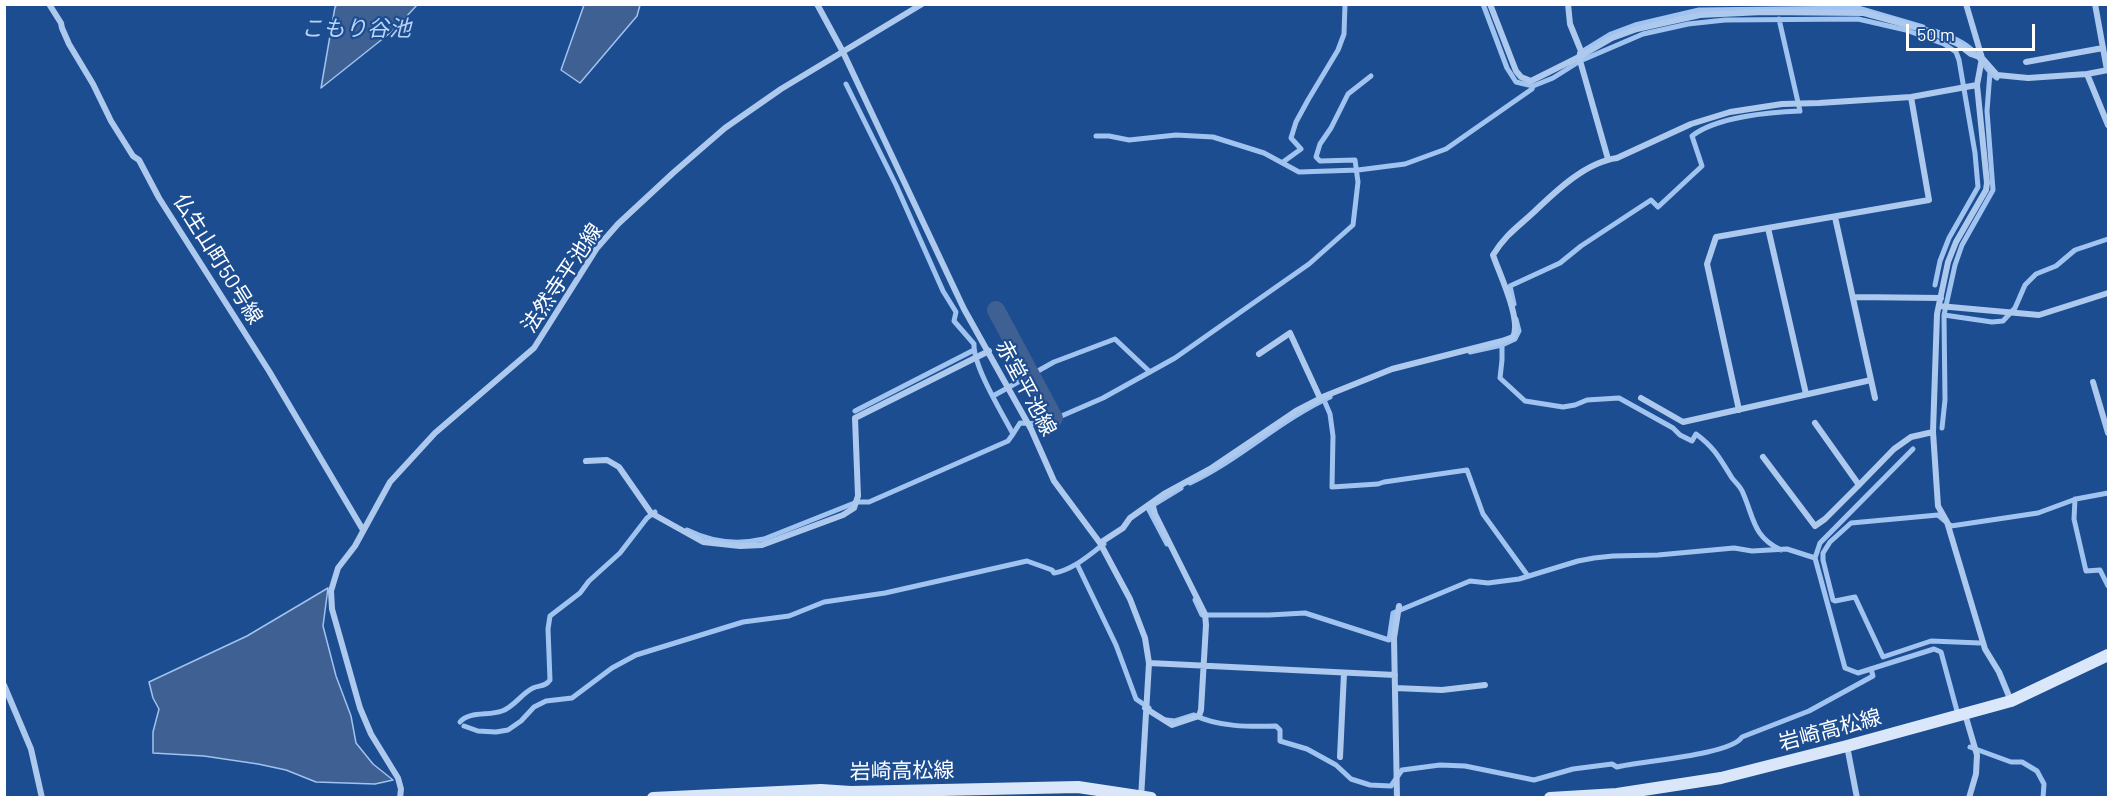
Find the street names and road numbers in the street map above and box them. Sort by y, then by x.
street label: 仏生山町50号線 [168,189,268,329]
street label: 法然寺平池線 [516,219,608,337]
street label: 赤堂平池線 [990,336,1062,440]
street label: 岩崎高松線 [1776,704,1884,756]
street label: 岩崎高松線 [849,757,955,785]

